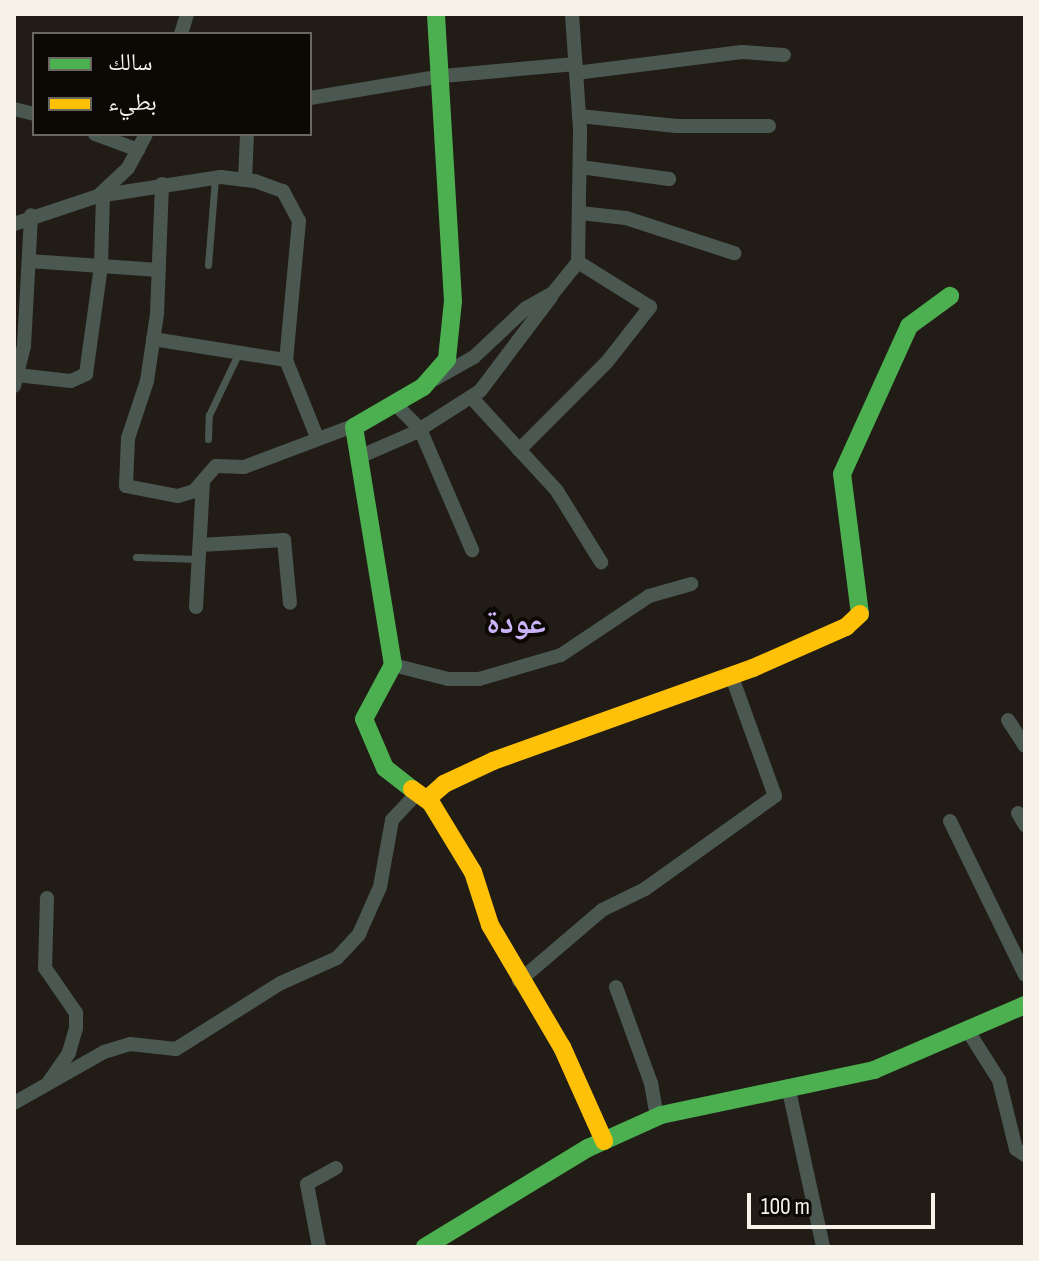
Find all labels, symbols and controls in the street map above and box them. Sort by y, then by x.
legend [32,32,312,136]
text: سالك [108,48,153,77]
text: بطيء [108,88,157,117]
district label: عودة [486,605,546,643]
scale bar [751,1177,939,1227]
text: 100 m [761,1192,810,1221]

